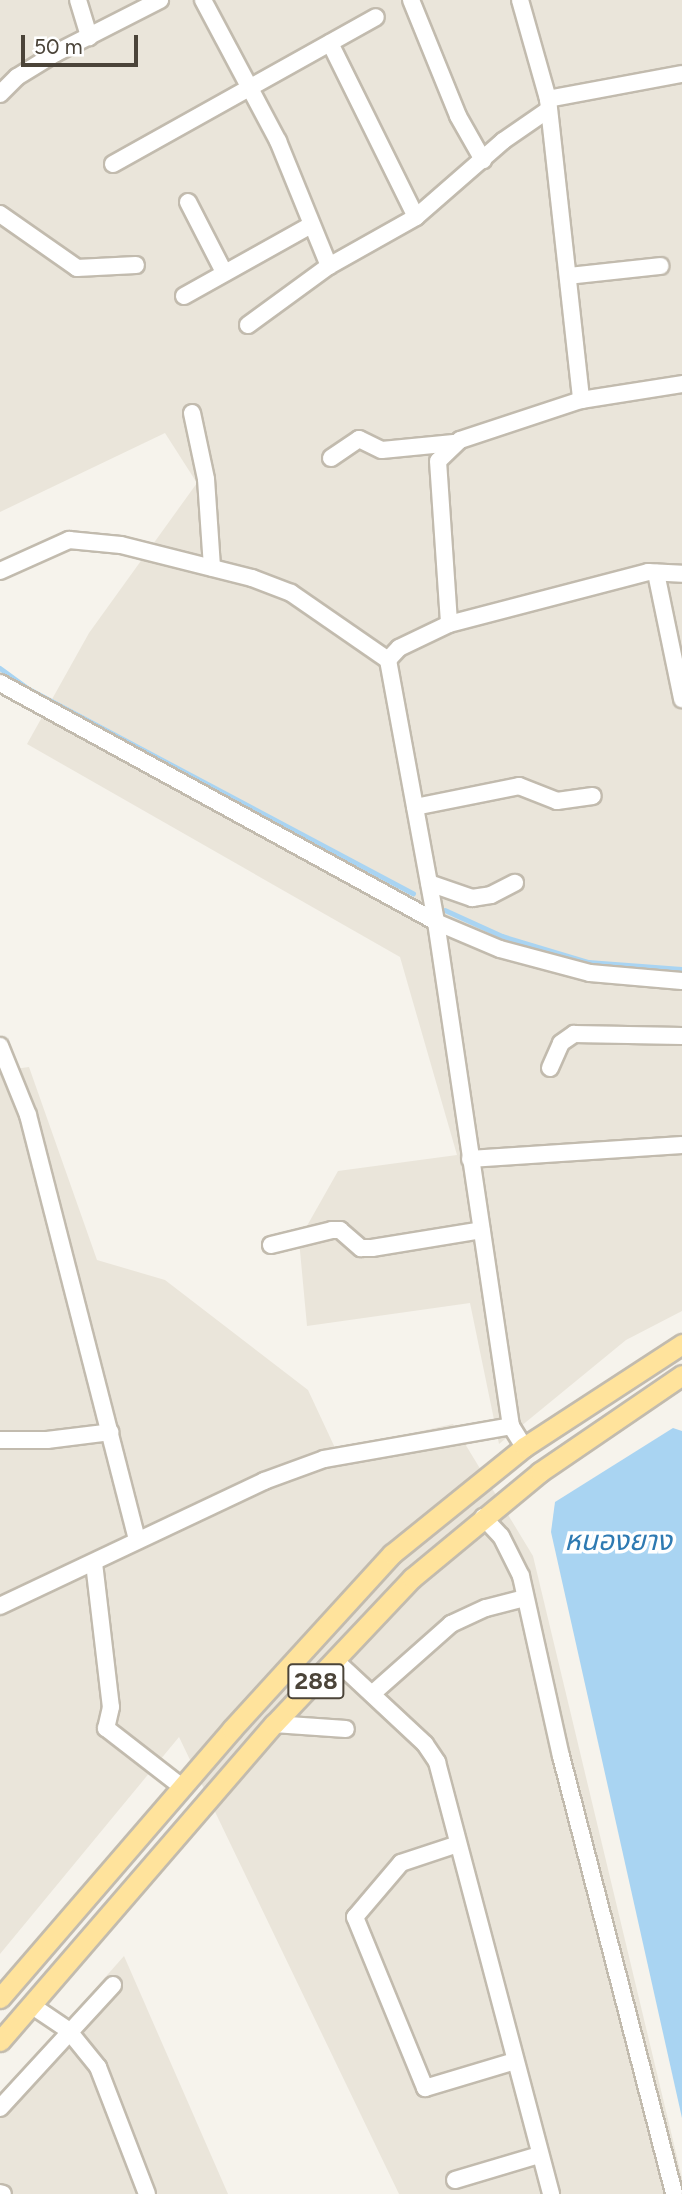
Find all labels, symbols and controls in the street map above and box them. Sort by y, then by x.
scale bar [24,21,142,65]
text: 50 m [34,34,83,59]
water label: หนองยาง [564,1523,672,1557]
road number: 288 [286,1660,346,1702]

